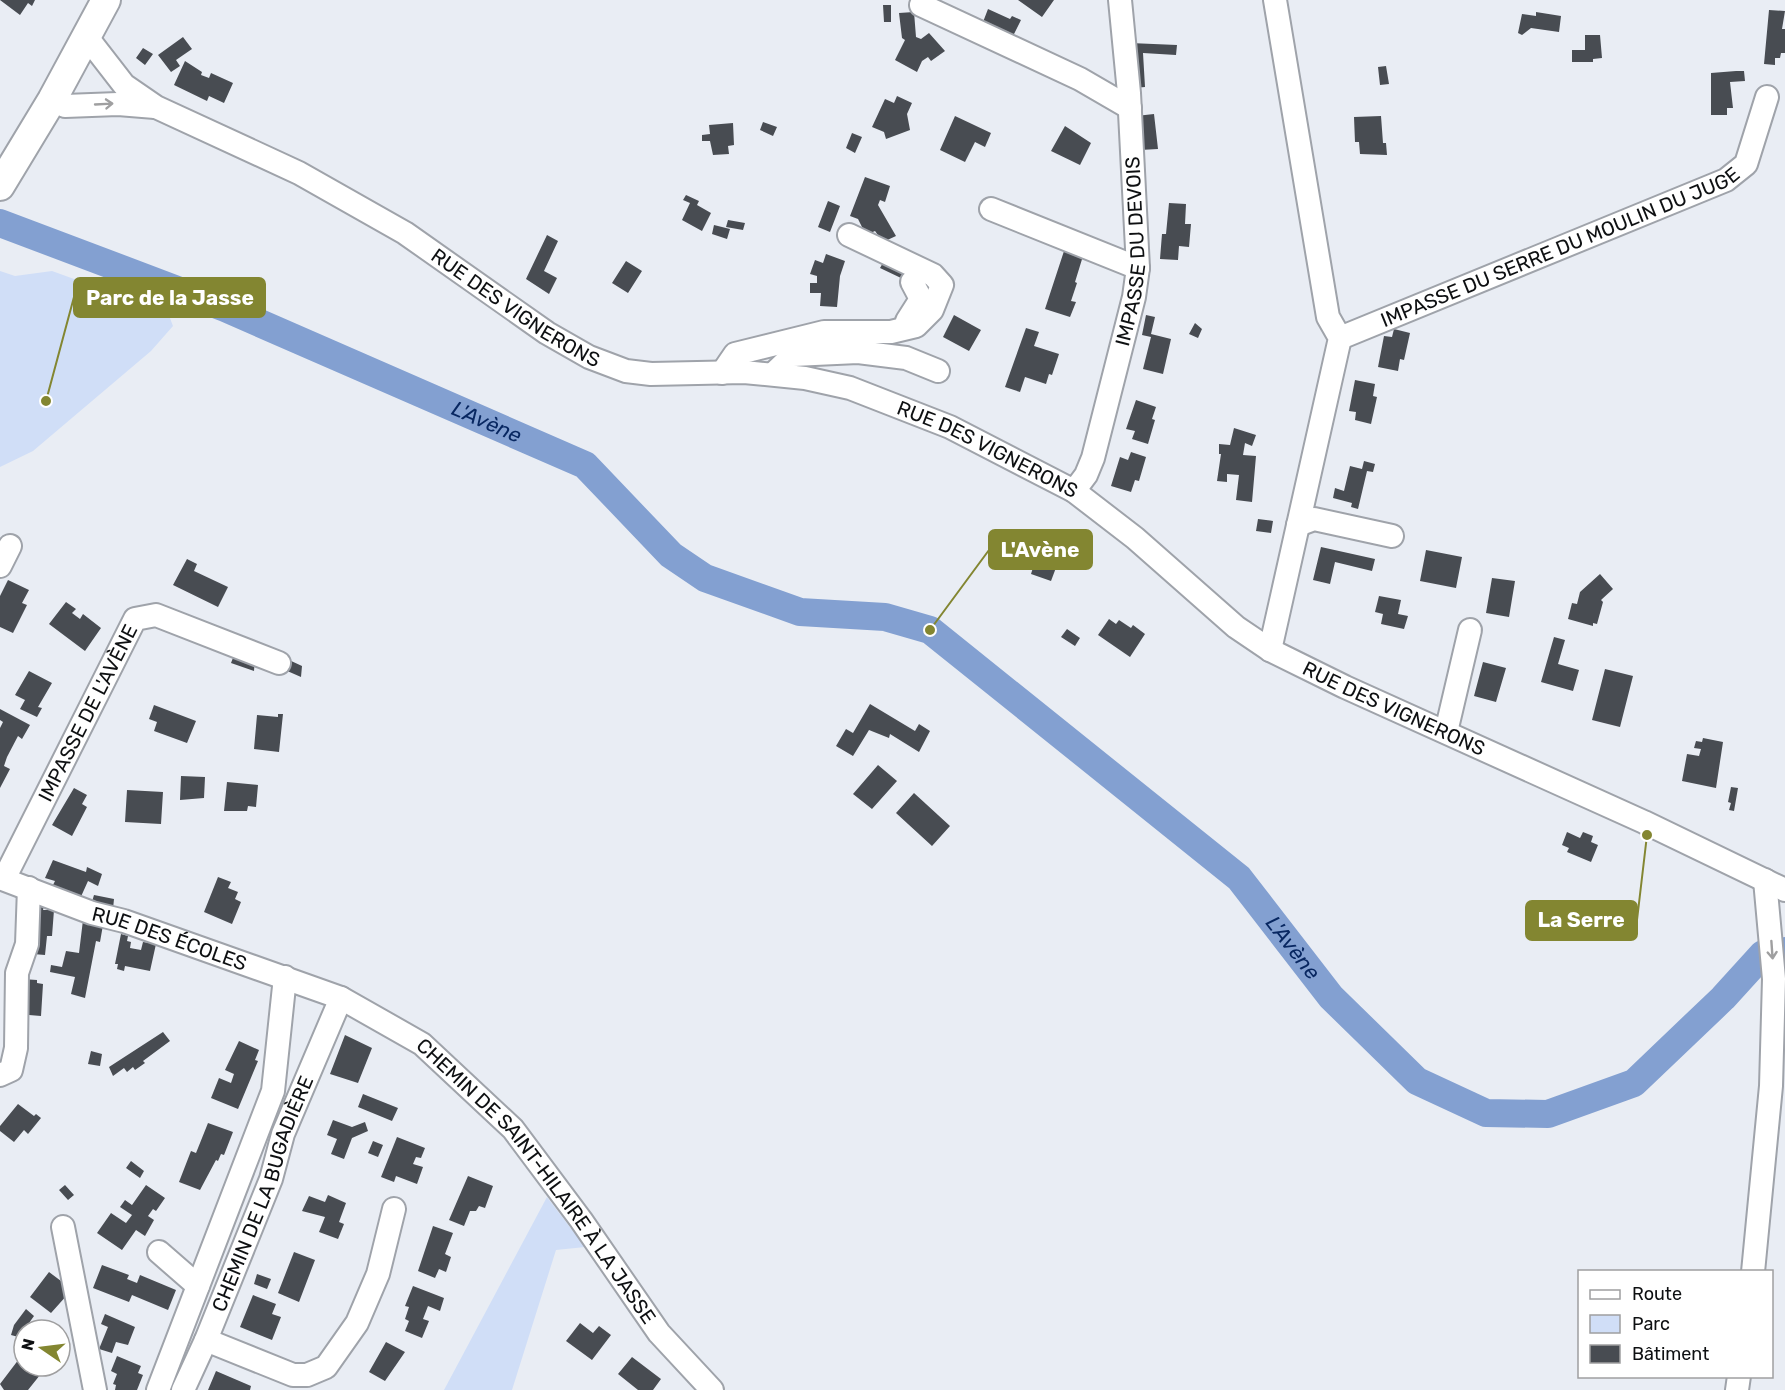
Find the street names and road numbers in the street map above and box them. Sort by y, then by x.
street label: IMPASSE DU DEVOIS [1110,156,1150,349]
street label: IMPASSE DU SERRE DU MOULIN DU JUGE [1377,162,1744,332]
street label: RUE DES VIGNERONS [427,243,603,372]
street label: RUE DES VIGNERONS [894,396,1082,503]
street label: IMPASSE DE L'AVÈNE [33,620,142,805]
street label: RUE DES VIGNERONS [1299,656,1489,761]
street label: RUE DES ÉCOLES [90,901,250,976]
street label: CHEMIN DE SAINT-HILAIRE À LA JASSE [412,1033,661,1328]
street label: CHEMIN DE LA BUGADIÈRE [207,1072,318,1315]

